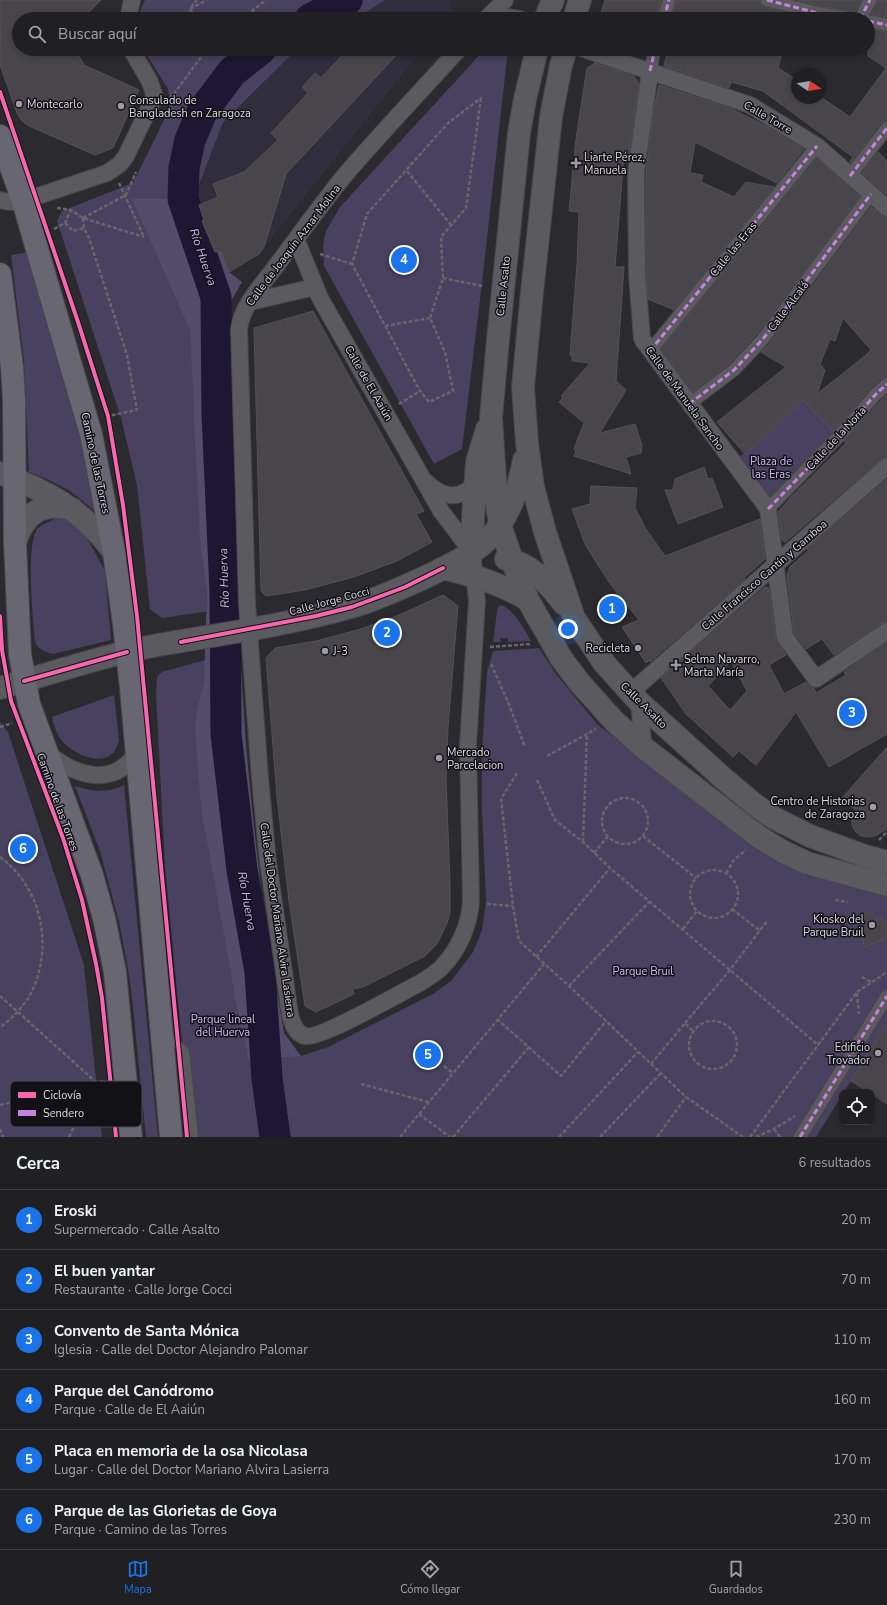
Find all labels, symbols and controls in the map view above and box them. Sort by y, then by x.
search box [12,12,875,56]
icon: search [26,23,48,45]
text: Buscar aquí [58,24,136,44]
north arrow [791,68,827,104]
place label: Consulado de Bangladesh en Zaragoza [129,93,251,121]
place label: Montecarlo [27,97,83,112]
street label: Calle Torre [741,98,795,137]
marker: Montecarlo [14,99,24,109]
marker: Consulado de Bangladesh en Zaragoza [116,101,126,111]
place label: Liarte Pérez, Manuela [584,150,645,178]
marker: Liarte Pérez, Manuela [571,158,581,168]
street label: Calle de Joaquín Aznar Molina [243,181,344,309]
street label: Calle las Eras [707,219,760,280]
water label: Río Huerva [186,226,220,288]
pin: 4 [391,245,417,275]
street label: Calle Asalto [493,255,514,317]
street label: Calle Alcalá [765,278,812,335]
street label: Calle de El Aaiún [341,343,396,424]
street label: Calle de Manuela Sancho [642,343,727,453]
street label: Calle de la Noria [803,403,870,473]
street label: Camino de las Torres [77,411,114,515]
park label: Plaza de las Eras [750,454,792,482]
street label: Calle Francisco Cantín y Gamboa [698,517,830,634]
water label: Río Huerva [215,548,233,608]
street label: Calle Jorge Cocci [287,584,371,619]
pin: 1 [599,594,625,624]
pin: 2 [374,618,400,648]
your location [558,619,578,639]
place label: Recicleta [585,641,630,656]
marker: Recicleta [633,643,643,653]
place label: J-3 [332,644,348,659]
marker: J-3 [320,646,330,656]
place label: Selma Navarro, Marta María [684,652,759,680]
marker: Selma Navarro, Marta María [671,660,681,670]
street label: Calle Asalto [617,679,670,732]
pin: 3 [839,698,865,728]
place label: Mercado Parcelacion [447,745,503,773]
street label: Camino de las Torres [33,751,82,853]
marker: Mercado Parcelacion [434,753,444,763]
place label: Centro de Historias de Zaragoza [770,794,865,822]
marker: Centro de Historias de Zaragoza [868,802,878,812]
street label: Calle del Doctor Mariano Alvira Lasierra [256,822,299,1019]
pin: 6 [10,834,36,864]
water label: Río Huerva [234,870,260,932]
place label: Kiosko del Parque Bruil [803,912,865,940]
marker: Kiosko del Parque Bruil [867,920,877,930]
park label: Parque Bruil [612,964,674,979]
park label: Parque lineal del Huerva [191,1012,256,1040]
pin: 5 [415,1040,441,1070]
place label: Edificio Trovador [826,1040,870,1068]
marker: Edificio Trovador [873,1048,883,1058]
legend [10,1081,142,1127]
text: Ciclovía [43,1088,82,1103]
map controls [839,1089,875,1125]
button: locate [839,1089,875,1125]
text: Sendero [43,1106,84,1121]
text: Cerca [16,1152,60,1175]
text: 6 resultados [799,1154,871,1172]
text: Eroski [54,1201,97,1221]
text: 1 [25,1211,33,1229]
text: 20 m [841,1211,871,1229]
text: Supermercado · Calle Asalto [54,1221,220,1239]
text: El buen yantar [54,1261,155,1281]
text: 2 [25,1271,33,1289]
text: 70 m [841,1271,871,1289]
text: Restaurante · Calle Jorge Cocci [54,1281,232,1299]
text: Convento de Santa Mónica [54,1321,239,1341]
text: 3 [25,1331,33,1349]
text: 110 m [833,1331,871,1349]
text: Iglesia · Calle del Doctor Alejandro Palomar [54,1341,308,1359]
text: Parque del Canódromo [54,1381,214,1401]
text: 4 [25,1391,33,1409]
text: 160 m [833,1391,871,1409]
text: Parque · Calle de El Aaiún [54,1401,205,1419]
text: Placa en memoria de la osa Nicolasa [54,1441,308,1461]
text: 5 [25,1451,33,1469]
text: 170 m [833,1451,871,1469]
text: Lugar · Calle del Doctor Mariano Alvira Lasierra [54,1461,329,1479]
text: Parque de las Glorietas de Goya [54,1501,277,1521]
text: 6 [25,1511,33,1529]
text: 230 m [833,1511,871,1529]
text: Parque · Camino de las Torres [54,1521,227,1539]
tab: Mapa [124,1558,152,1597]
tab: Cómo llegar [400,1558,460,1597]
tab: Guardados [709,1558,763,1597]

